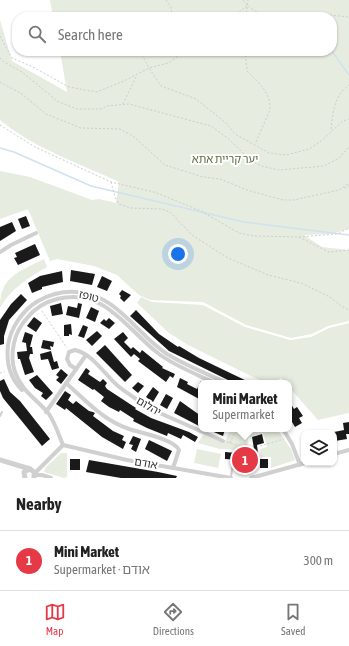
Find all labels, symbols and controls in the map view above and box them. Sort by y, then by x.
search box [12,12,337,56]
icon: search [26,23,48,45]
text: Search here [58,26,123,43]
park label: יער קריית אתא [192,153,258,165]
your location [168,244,188,264]
street label: טופז [78,288,100,304]
popup [198,380,292,432]
text: Mini Market [212,390,278,407]
street label: יהלום [135,394,163,418]
text: Supermarket [212,407,274,422]
map controls [301,430,337,466]
button: layers [301,430,337,466]
pin: 1 [232,445,258,475]
street label: אודם [133,455,159,471]
text: Nearby [16,494,62,514]
text: Mini Market [54,543,119,560]
text: 1 [26,553,32,568]
text: 300 m [304,553,333,568]
text: Supermarket · אודם [54,562,150,577]
tab: Map [44,601,66,637]
tab: Directions [153,601,194,637]
tab: Saved [281,601,305,637]

